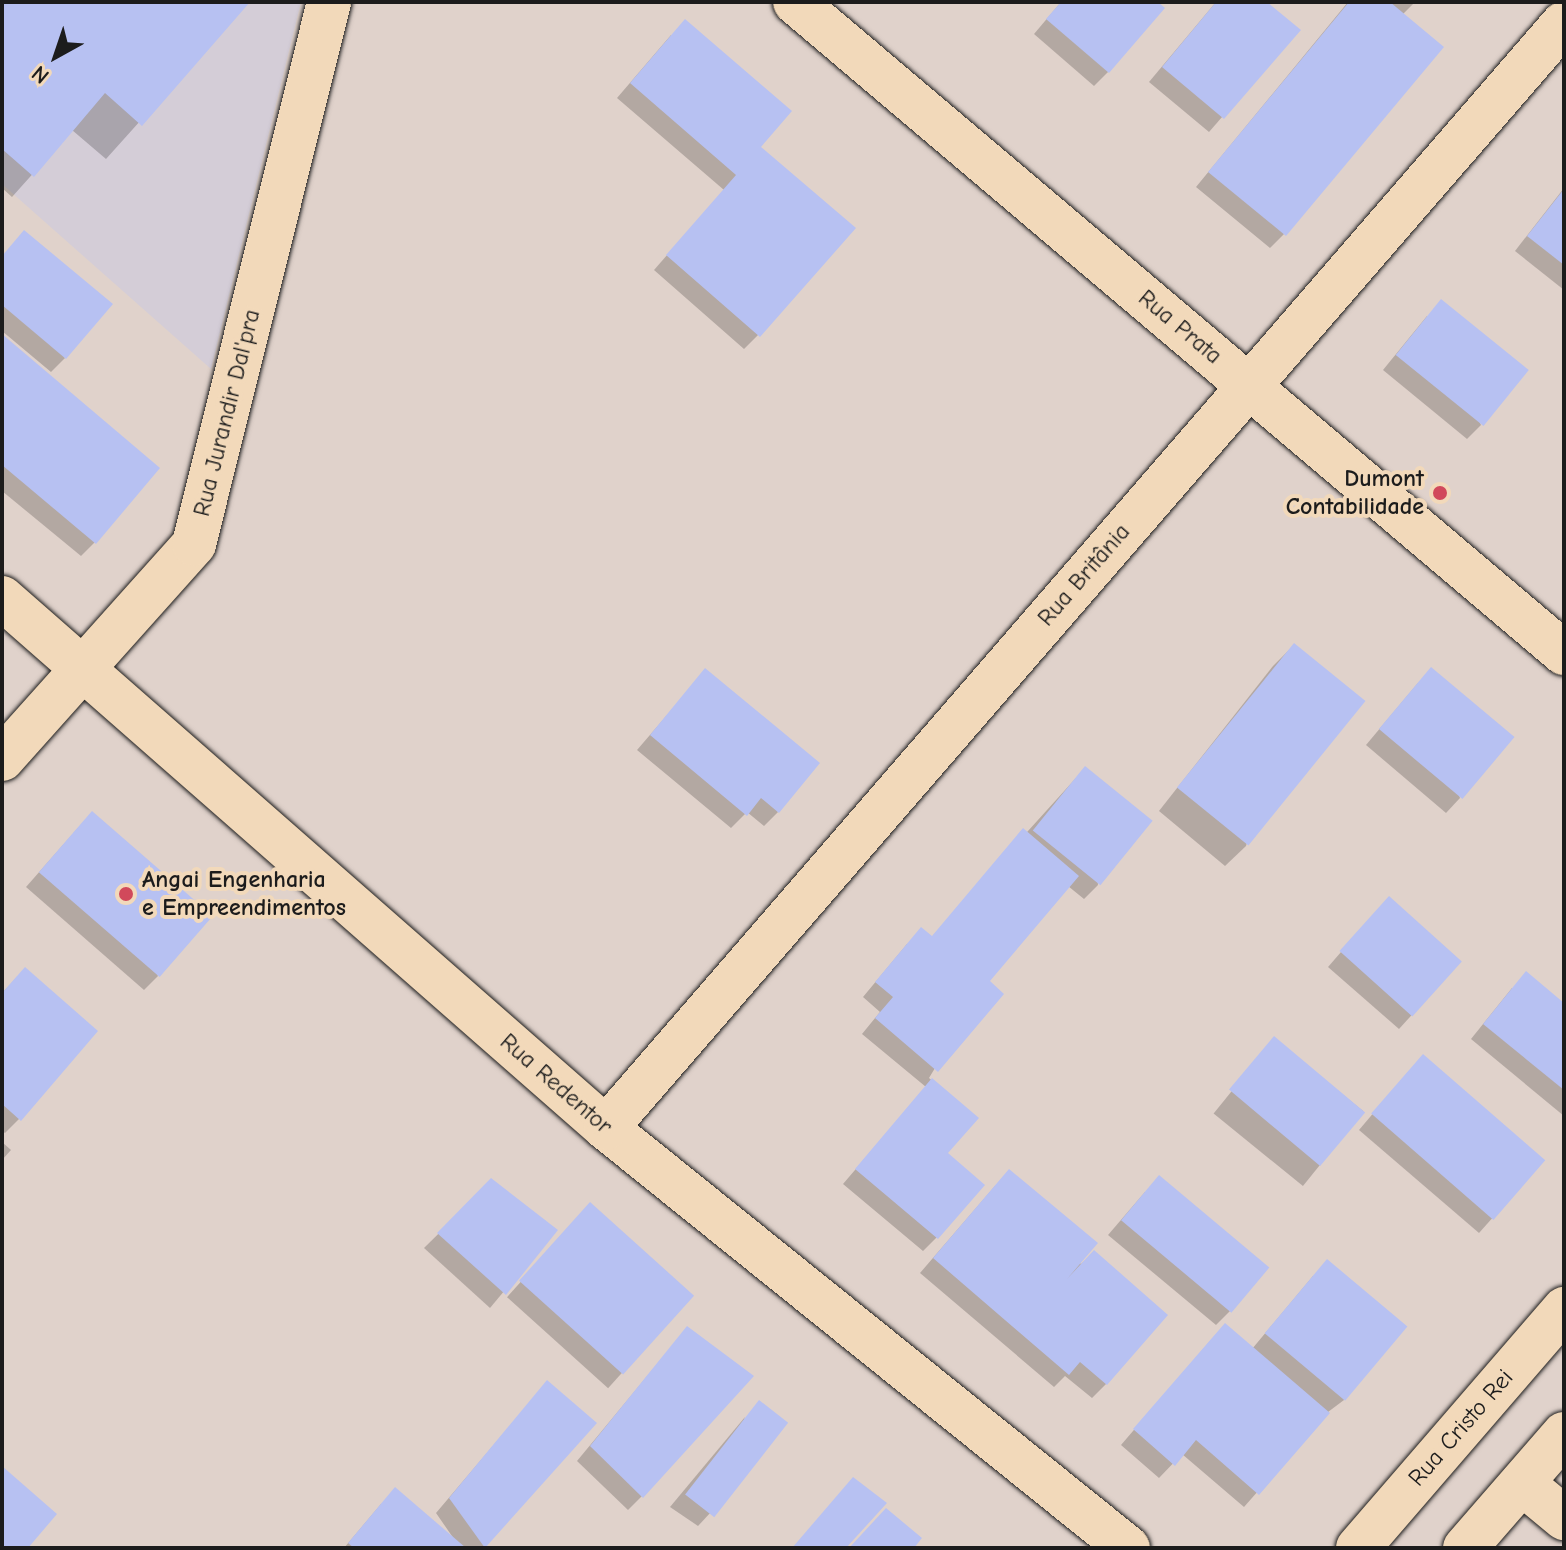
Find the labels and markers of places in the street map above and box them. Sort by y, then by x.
place label: Dumont Contabilidade [1286,465,1424,521]
marker: Dumont Contabilidade [1431,484,1449,502]
place label: Angai Engenharia e Empreendimentos [142,866,346,922]
marker: Angai Engenharia e Empreendimentos [117,885,135,903]

